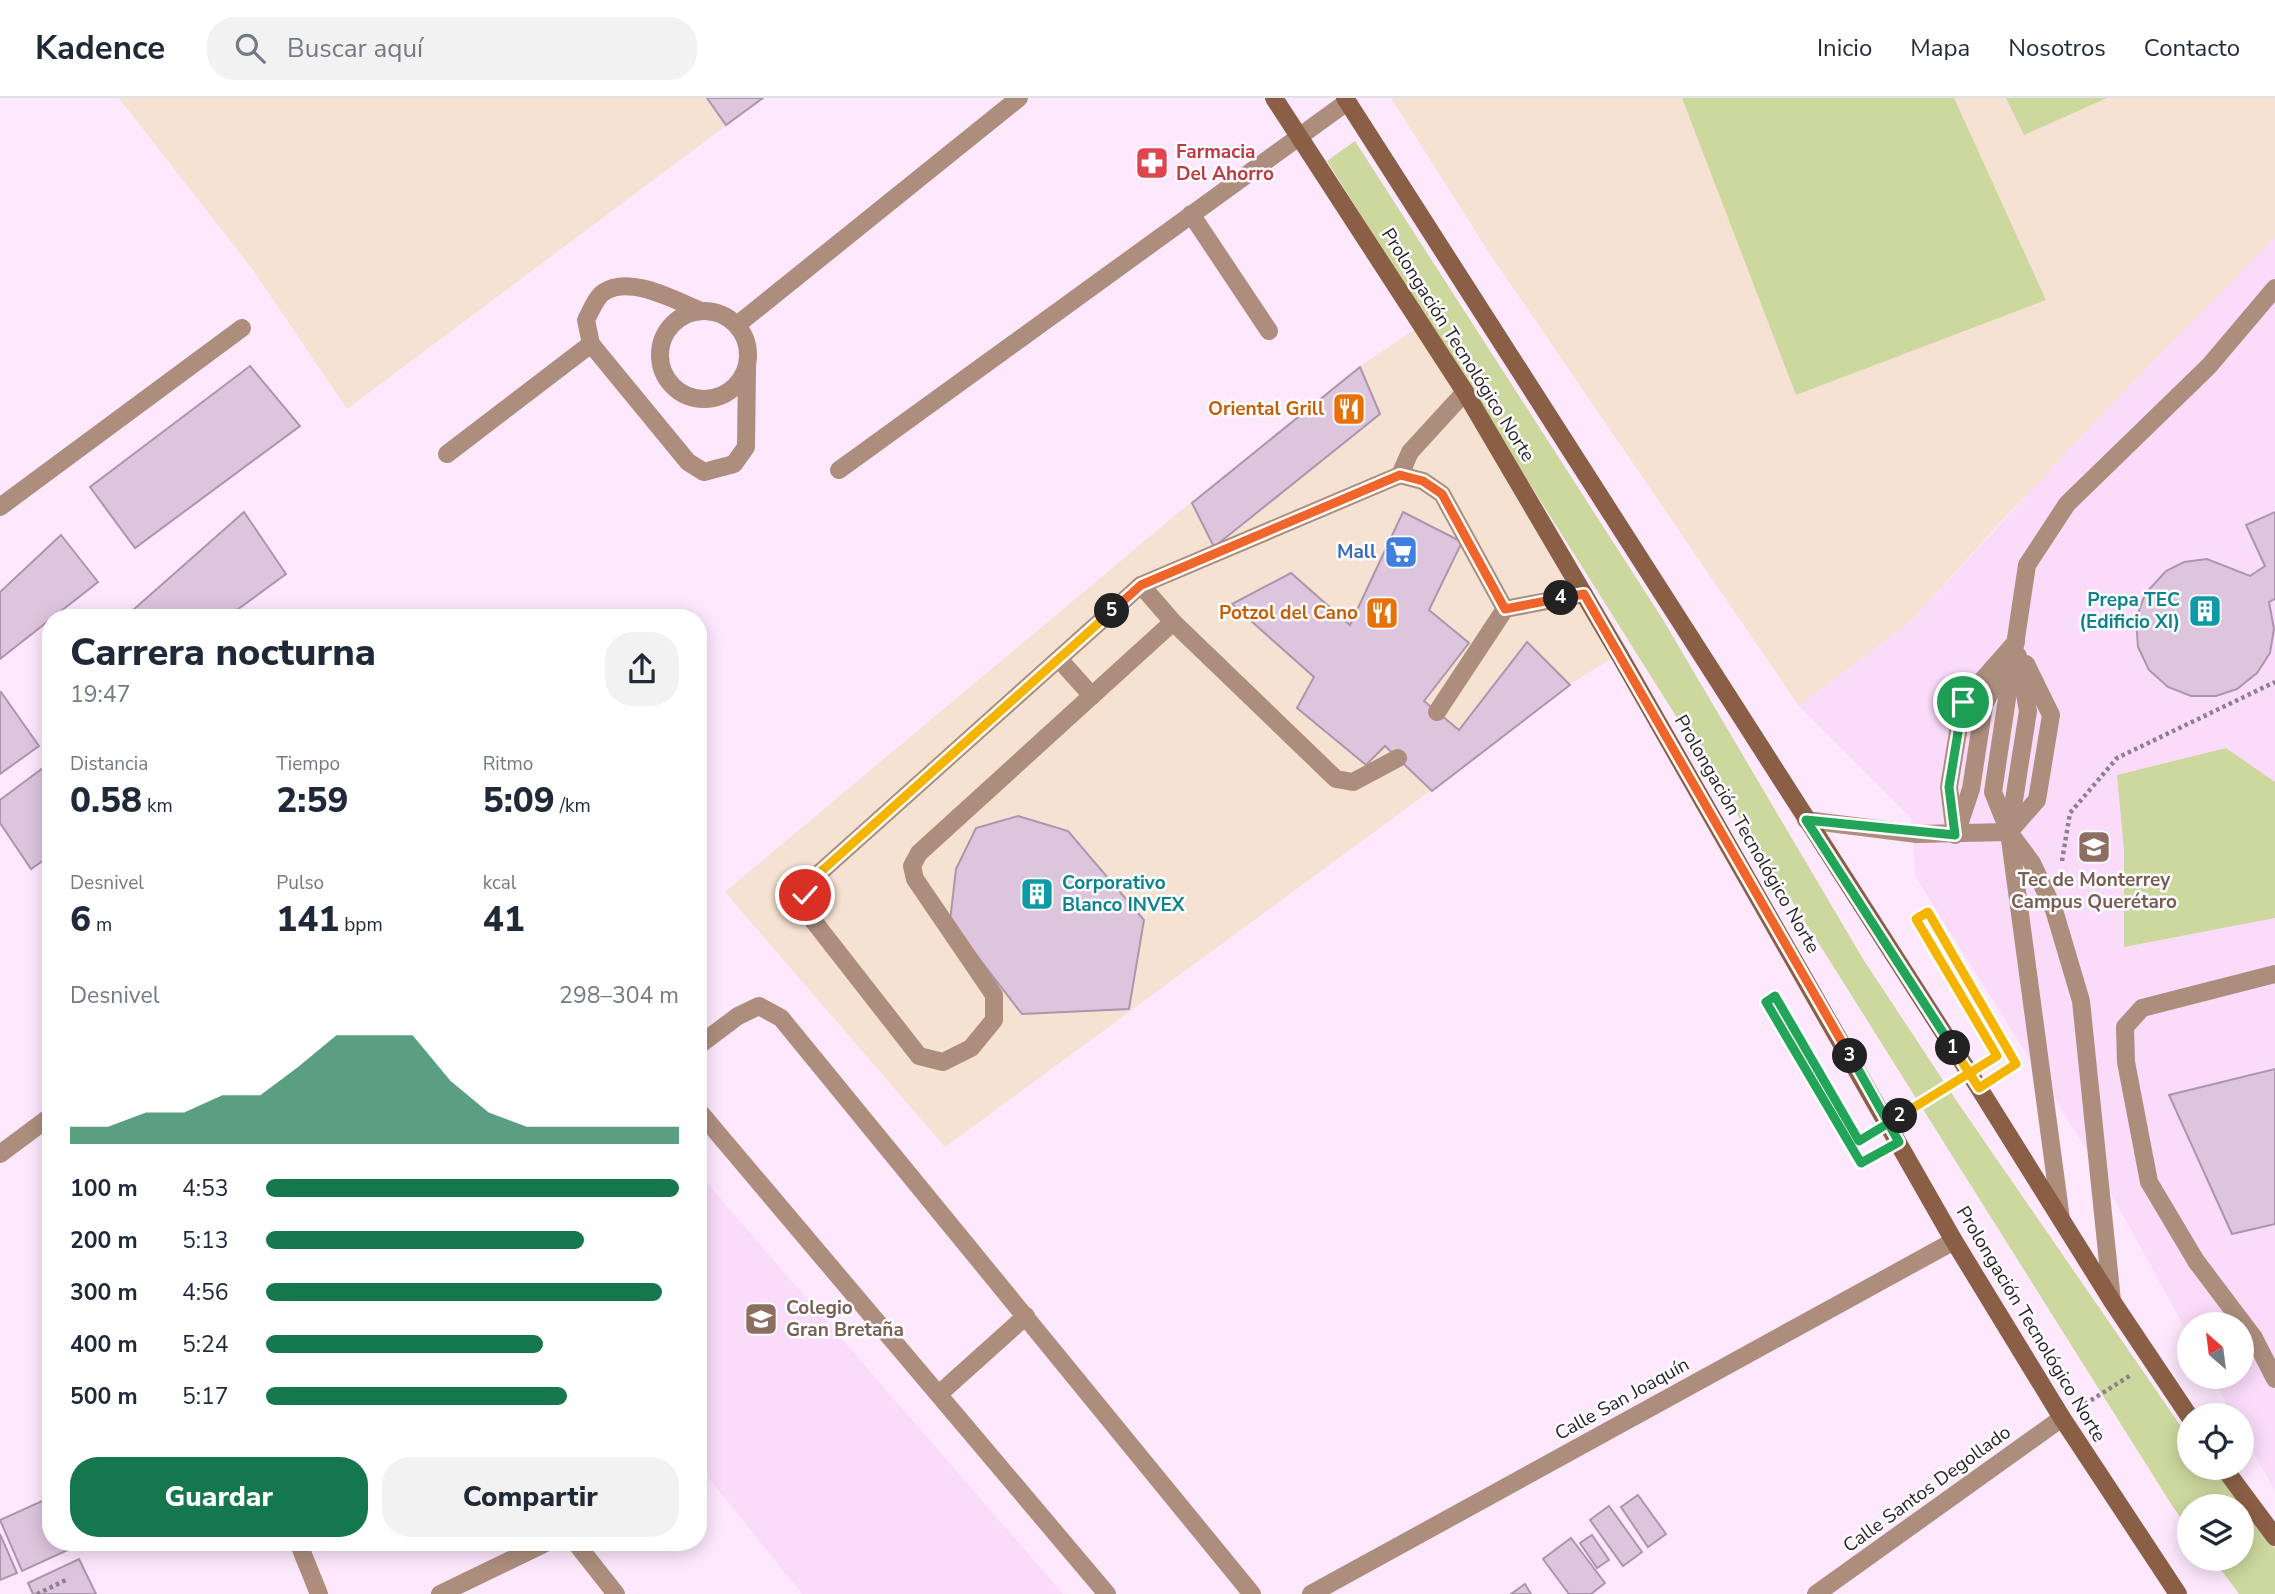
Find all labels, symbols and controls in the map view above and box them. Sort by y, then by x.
search box [207,17,697,80]
text: Kadence [35,26,165,71]
icon: search [231,29,269,67]
text: Buscar aquí [287,31,423,66]
text: Inicio [1817,32,1872,64]
text: Mapa [1910,32,1970,64]
text: Nosotros [2008,32,2106,64]
text: Contacto [2144,32,2240,64]
place label: Farmacia Del Ahorro [1176,139,1274,187]
pharmacy icon: Farmacia Del Ahorro [1133,144,1171,182]
street label: Prolongación Tecnológico Norte [1375,223,1541,467]
restaurant icon: Oriental Grill [1330,390,1368,428]
place label: Oriental Grill [1208,396,1324,422]
supermarket icon: Mall [1382,533,1420,571]
place label: Mall [1337,539,1376,565]
pin: 4 [1544,580,1578,616]
text: 4 [1555,584,1566,610]
place label: Prepa TEC (Edificio XI) [2079,587,2180,635]
building icon: Prepa TEC (Edificio XI) [2186,592,2224,630]
pin: 5 [1094,594,1130,628]
restaurant icon: Potzol del Cano [1363,594,1401,632]
text: 5 [1106,597,1117,623]
place label: Potzol del Cano [1219,600,1358,626]
text: Carrera nocturna [70,627,376,678]
button: share [605,632,679,706]
pin [1933,672,1993,732]
text: 19:47 [70,679,130,710]
icon: arrive [1944,683,1982,721]
street label: Prolongación Tecnológico Norte [1668,710,1826,958]
text: Distancia [70,751,148,777]
text: Tiempo [276,751,340,777]
text: Ritmo [483,751,533,777]
text: 0.58 [70,777,142,824]
text: 2:59 [276,777,348,824]
text: 5:09 [483,777,555,824]
text: km [142,793,173,819]
text: /km [555,793,591,819]
school or university icon: Tec de Monterrey Campus Querétaro [2075,828,2113,866]
pin [775,865,835,925]
place label: Tec de Monterrey Campus Querétaro [2011,867,2177,915]
text: Desnivel [70,870,144,896]
text: Pulso [276,870,324,896]
text: kcal [483,870,516,896]
place label: Corporativo Blanco INVEX [1062,870,1185,918]
building icon: Corporativo Blanco INVEX [1018,875,1056,913]
icon: check [786,876,824,914]
text: 6 [70,896,91,943]
text: 141 [276,896,339,943]
text: 41 [483,896,525,943]
text: m [91,912,112,938]
text: bpm [339,912,383,938]
text: Desnivel [70,980,160,1011]
text: 298–304 m [559,980,679,1011]
pin: 1 [1936,1030,1970,1066]
text: 1 [1947,1034,1958,1060]
pin: 3 [1832,1038,1868,1074]
text: 3 [1844,1042,1855,1068]
pin: 2 [1882,1098,1918,1134]
text: 2 [1894,1102,1905,1128]
text: 100 m [70,1173,138,1204]
text: 4:53 [182,1173,229,1204]
street label: Prolongación Tecnológico Norte [1950,1201,2112,1447]
text: 200 m [70,1225,138,1256]
text: 5:13 [182,1225,229,1256]
text: 300 m [70,1277,138,1308]
text: 4:56 [182,1277,229,1308]
place label: Colegio Gran Bretaña [786,1295,904,1343]
school or university icon: Colegio Gran Bretaña [742,1300,780,1338]
north arrow [2177,1312,2254,1390]
map controls [2177,1312,2254,1571]
text: 400 m [70,1329,138,1360]
text: 5:24 [182,1329,229,1360]
street label: Calle San Joaquín [1550,1351,1694,1447]
text: 500 m [70,1381,138,1412]
text: 5:17 [182,1381,229,1412]
button: locate [2177,1403,2254,1480]
street label: Calle Santos Degollado [1838,1419,2016,1559]
button: Guardar [70,1457,368,1537]
button: Compartir [382,1457,679,1537]
button: layers [2177,1494,2254,1571]

